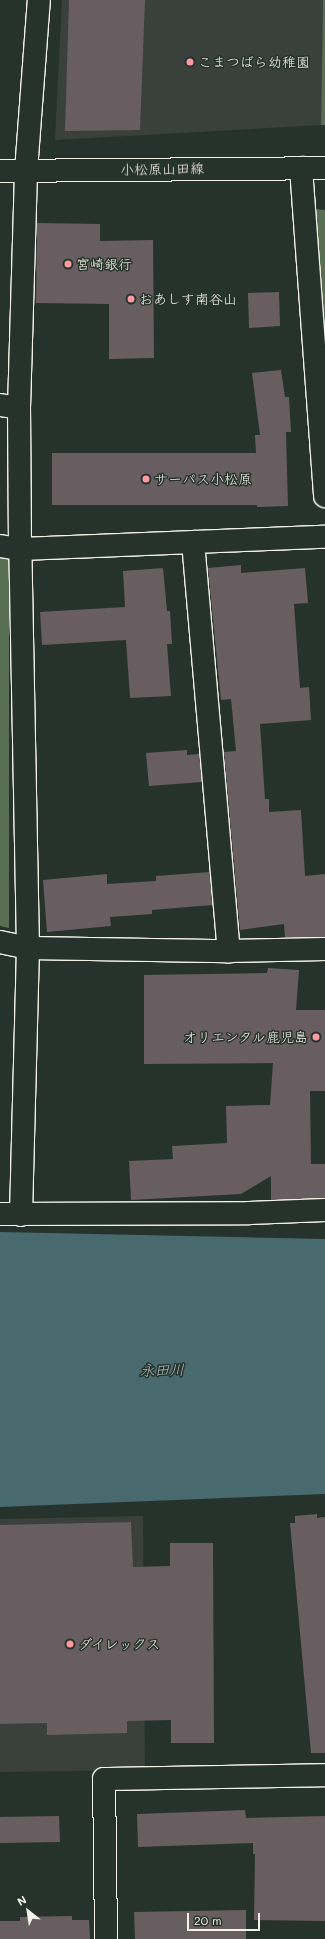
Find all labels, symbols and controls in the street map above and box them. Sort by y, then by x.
place label: こまつばら幼稚園 [198,54,310,70]
marker: こまつばら幼稚園 [185,57,195,67]
street label: 小松原山田線 [120,160,204,178]
place label: 宮崎銀行 [76,256,132,272]
marker: 宮崎銀行 [63,259,73,269]
place label: おあしす南谷山 [139,291,237,307]
marker: おあしす南谷山 [126,294,136,304]
place label: サーパス小松原 [154,471,252,487]
marker: サーパス小松原 [141,474,151,484]
place label: オリエンタル鹿児島 [182,1029,308,1045]
marker: オリエンタル鹿児島 [311,1032,321,1042]
water label: 永田川 [139,1361,185,1379]
place label: ダイレックス [78,1636,162,1652]
marker: ダイレックス [65,1639,75,1649]
north arrow [8,1891,48,1931]
text: N [14,1892,29,1909]
scale bar [189,1905,262,1931]
text: 20 m [194,1912,222,1928]

